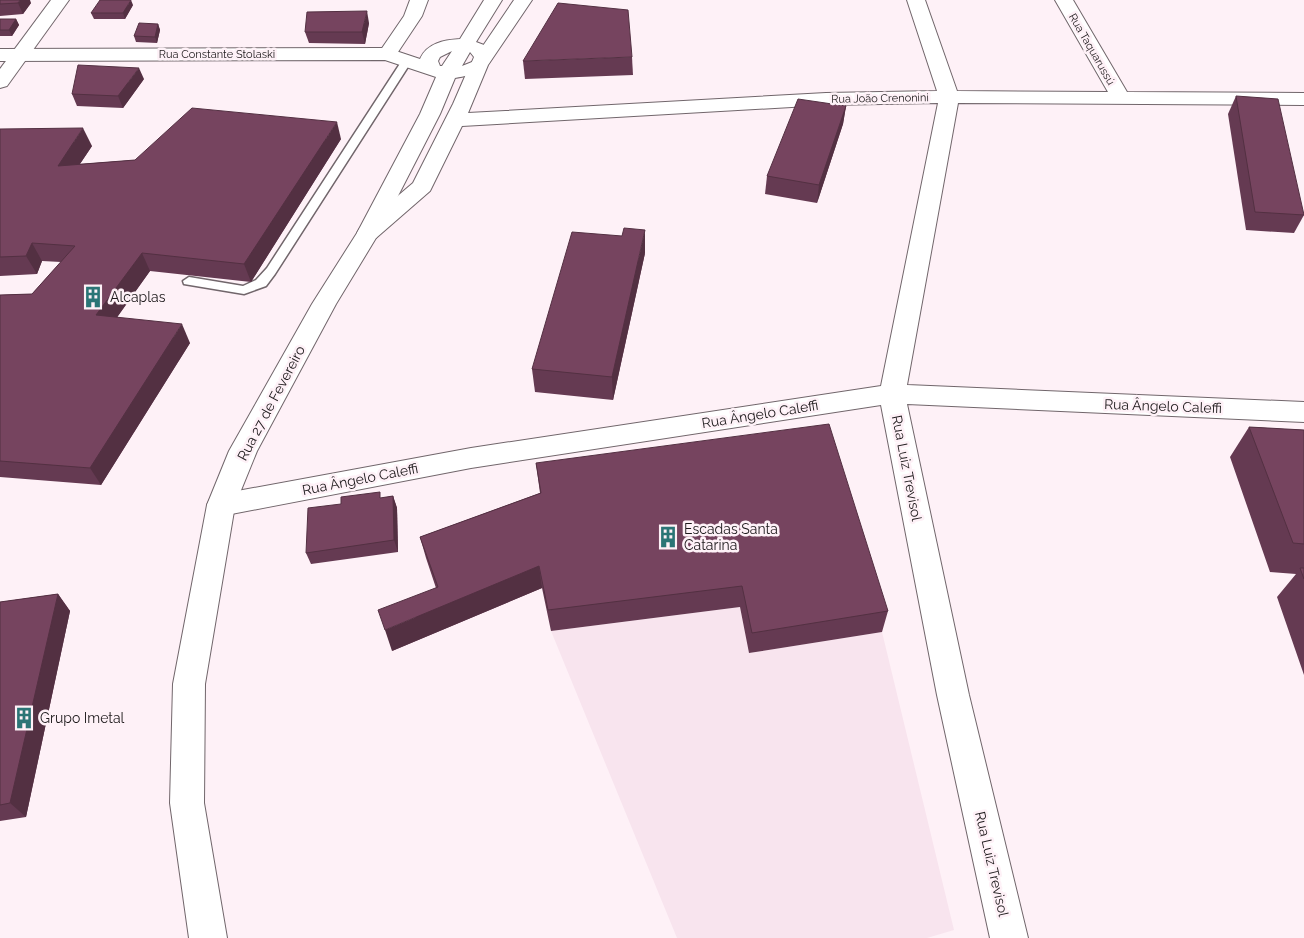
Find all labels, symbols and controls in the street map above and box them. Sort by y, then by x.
street label: Rua Taquarussú [1066,11,1117,87]
street label: Rua Constante Stolaski [159,48,275,61]
street label: Rua João Crenonini [831,91,929,106]
building icon: Alcaplas [80,284,106,310]
place label: Alcaplas [110,289,166,305]
street label: Rua 27 de Fevereiro [234,343,308,463]
street label: Rua Ângelo Caleffi [1104,395,1222,416]
street label: Rua Ângelo Caleffi [700,396,819,431]
street label: Rua Luiz Trevisol [889,414,925,522]
street label: Rua Ângelo Caleffi [300,459,419,498]
place label: Escadas Santa Catarina [684,521,778,553]
building icon: Escadas Santa Catarina [655,524,681,550]
building icon: Grupo Imetal [11,705,37,731]
place label: Grupo Imetal [40,710,125,726]
street label: Rua Luiz Trevisol [972,810,1012,918]

